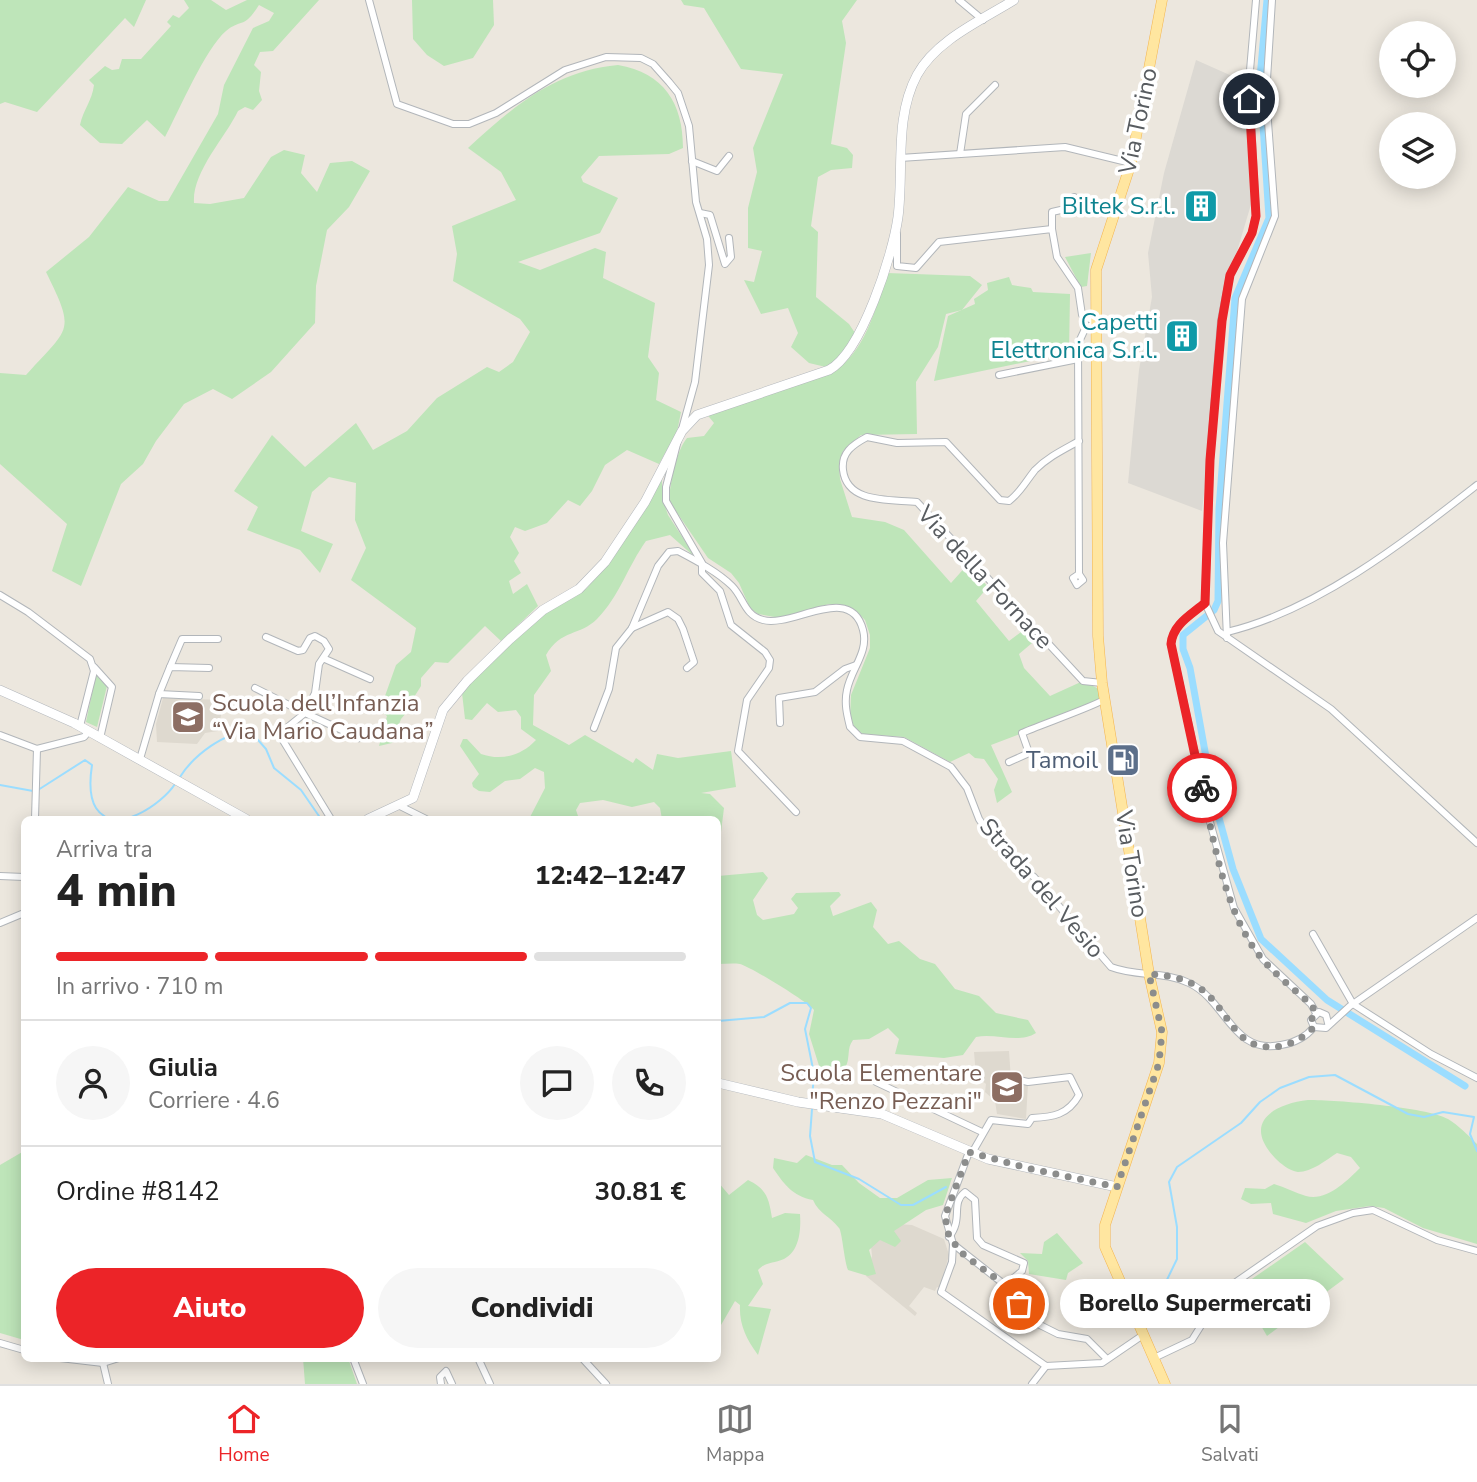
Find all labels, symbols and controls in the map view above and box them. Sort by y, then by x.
map controls [1379,21,1456,189]
button: locate [1379,21,1456,98]
street label: Via Torino [1111,65,1165,178]
pin [1219,69,1279,129]
icon: home [1230,80,1268,118]
button: layers [1379,112,1456,189]
building icon: Biltek S.r.l. [1182,187,1220,225]
place label: Biltek S.r.l. [1062,190,1176,222]
place label: Capetti Elettronica S.r.l. [991,306,1158,366]
building icon: Capetti Elettronica S.r.l. [1163,317,1201,355]
street label: Via della Fornace [909,498,1060,656]
place label: Scuola dell’Infanzia “Via Mario Caudana” [212,687,434,747]
school or university icon: Scuola dell’Infanzia “Via Mario Caudana” [169,698,207,736]
fuel station icon: Tamoil [1104,741,1142,779]
place label: Tamoil [1026,744,1098,776]
courier [1167,753,1237,823]
icon: bike [1183,769,1221,807]
street label: Via Torino [1108,807,1156,920]
street label: Strada del Vesio [972,811,1112,965]
text: Arriva tra [56,834,153,865]
text: 12:42–12:47 [535,858,686,893]
text: 4 min [56,859,177,922]
text: In arrivo · 710 m [56,971,223,1002]
button: person [56,1046,130,1120]
button: chat [520,1046,594,1120]
button: phone [612,1046,686,1120]
text: Giulia [148,1050,218,1085]
place label: Scuola Elementare "Renzo Pezzani" [780,1057,982,1117]
school or university icon: Scuola Elementare "Renzo Pezzani" [988,1068,1026,1106]
text: Corriere · 4.6 [148,1085,280,1116]
text: Ordine #8142 [56,1174,220,1209]
text: 30.81 € [595,1174,686,1209]
button: Aiuto [56,1268,364,1348]
button: Condividi [378,1268,686,1348]
pin [989,1274,1049,1334]
callout: Borello Supermercati [1061,1280,1330,1328]
icon: bag [1000,1285,1038,1323]
text: Borello Supermercati [1079,1288,1311,1319]
tab: Home [218,1400,270,1468]
tab: Mappa [706,1400,765,1468]
tab: Salvati [1201,1400,1259,1468]

